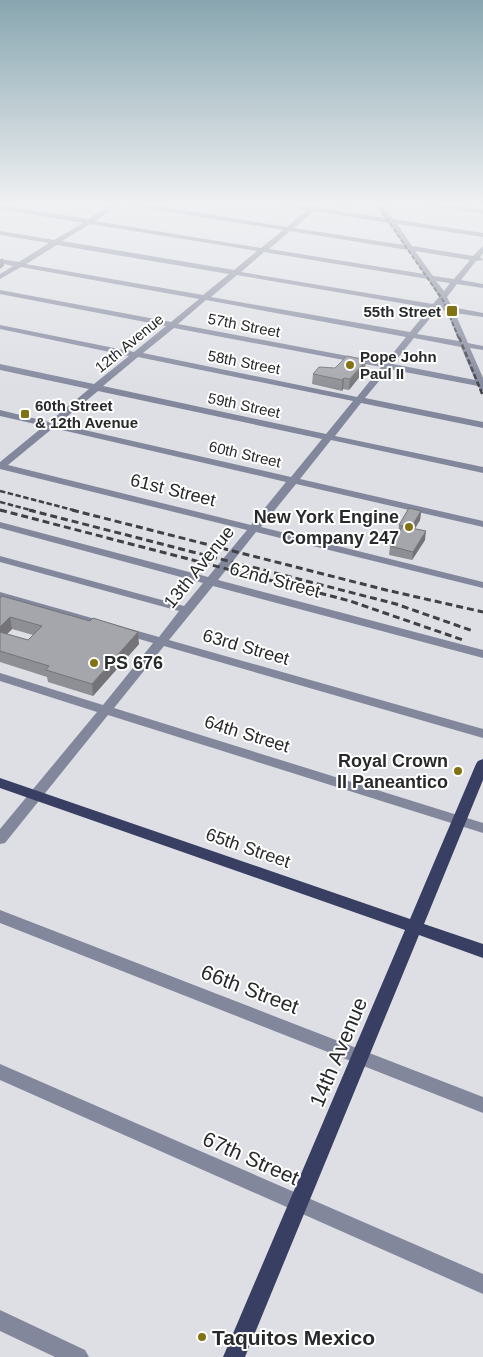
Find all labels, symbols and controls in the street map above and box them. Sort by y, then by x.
place label: 55th Street [363,303,441,320]
marker: 55th Street [445,304,459,318]
street label: 12th Avenue [91,310,167,376]
street label: 57th Street [206,310,282,341]
street label: 58th Street [206,347,282,378]
place label: Pope John Paul II [360,348,437,382]
marker: Pope John Paul II [344,359,356,371]
street label: 59th Street [206,389,282,421]
place label: 60th Street & 12th Avenue [35,397,138,431]
marker: 60th Street & 12th Avenue [19,408,31,420]
street label: 60th Street [207,437,283,471]
street label: 61st Street [128,470,218,510]
place label: New York Engine Company 247 [254,507,399,548]
marker: New York Engine Company 247 [403,521,415,533]
street label: 13th Avenue [160,522,238,612]
street label: 62nd Street [227,558,323,602]
street label: 63rd Street [200,625,292,669]
place label: PS 676 [104,653,163,673]
marker: PS 676 [88,657,100,669]
street label: 64th Street [202,712,292,756]
place label: Royal Crown II Paneantico [337,751,448,792]
marker: Royal Crown II Paneantico [452,765,464,777]
street label: 65th Street [203,824,293,872]
street label: 66th Street [198,960,302,1018]
street label: 14th Avenue [305,994,371,1110]
street label: 67th Street [199,1127,303,1189]
place label: Taquitos Mexico [212,1326,375,1349]
marker: Taquitos Mexico [196,1331,208,1343]

